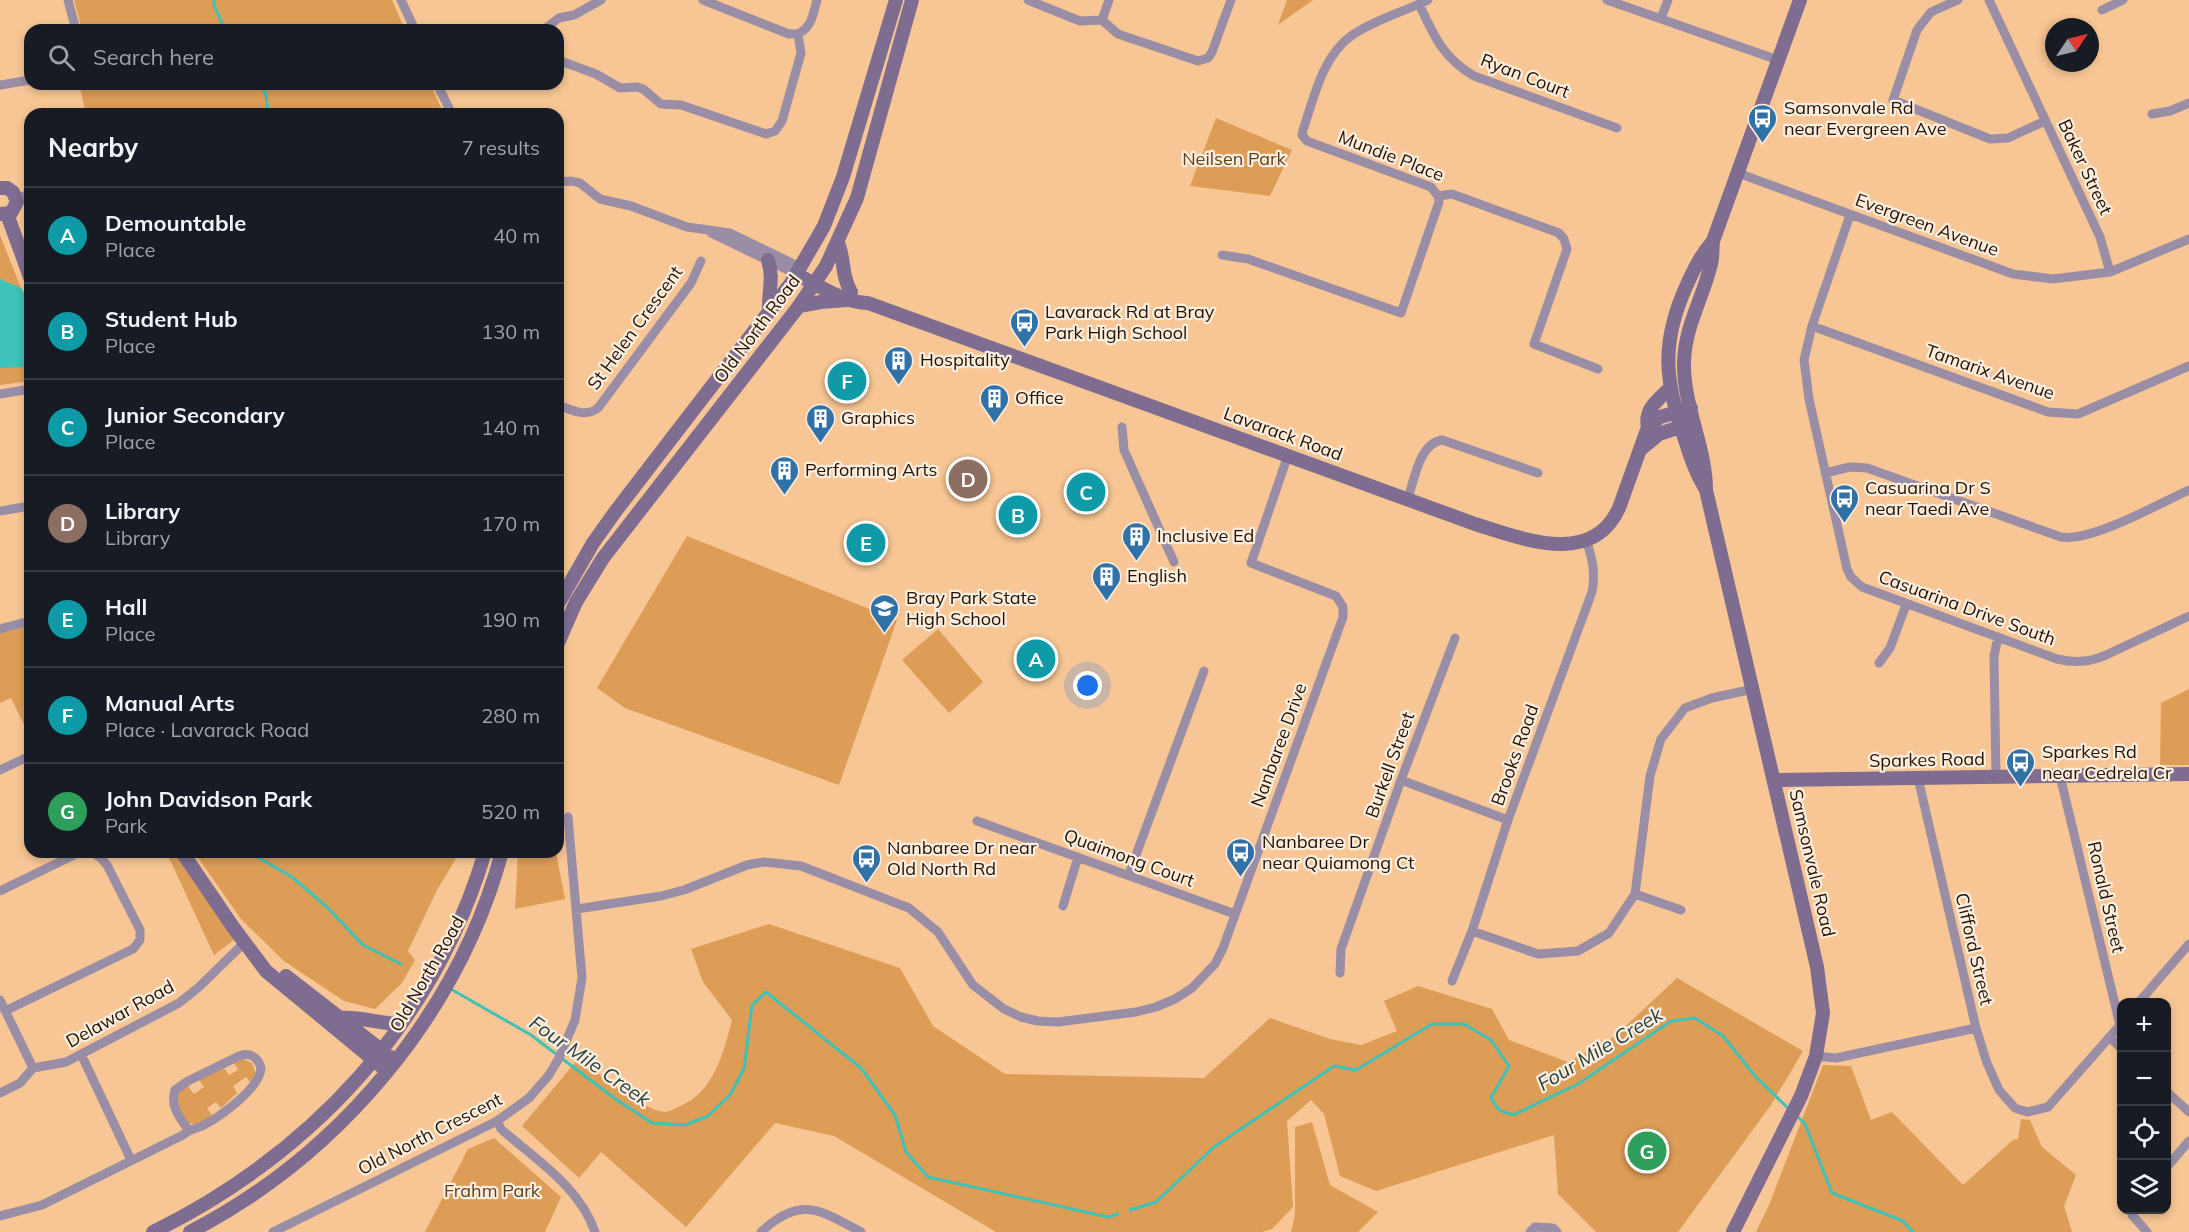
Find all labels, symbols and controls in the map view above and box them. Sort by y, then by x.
north arrow [2045,18,2099,72]
search box [24,24,564,90]
icon: search [45,41,78,74]
text: Search here [93,43,214,71]
street label: Ryan Court [1477,48,1573,103]
place label: Samsonvale Rd near Evergreen Ave [1784,96,1947,140]
bus stop icon: Samsonvale Rd near Evergreen Ave [1747,102,1779,144]
street label: Baker Street [2053,115,2118,218]
street label: Mundie Place [1335,125,1447,186]
text: Nearby [48,131,138,164]
text: 7 results [462,135,540,160]
park label: Neilsen Park [1182,147,1287,170]
street label: Evergreen Avenue [1852,188,2002,261]
text: Demountable [105,209,246,237]
text: A [60,223,75,248]
text: 40 m [493,223,540,248]
text: Place [105,237,155,262]
street label: St Helen Crescent [582,261,687,394]
street label: Old North Road [708,270,805,388]
place label: Lavarack Rd at Bray Park High School [1045,300,1215,344]
text: Student Hub [105,305,238,333]
bus stop icon: Lavarack Rd at Bray Park High School [1008,306,1040,348]
text: B [61,319,74,344]
text: 130 m [481,319,540,344]
text: Place [105,333,155,358]
street label: Tamarix Avenue [1923,339,2058,404]
building icon: Hospitality [883,344,915,386]
place label: Hospitality [920,348,1010,371]
pin: F [828,358,866,404]
building icon: Office [978,382,1010,424]
place label: Office [1015,386,1064,409]
text: Junior Secondary [105,401,285,429]
street label: Lavarack Road [1221,401,1346,466]
building icon: Graphics [804,402,836,444]
place label: Graphics [841,406,915,429]
text: C [61,415,74,440]
text: 140 m [481,415,540,440]
text: Place [105,429,155,454]
building icon: Performing Arts [768,454,800,496]
pin: D [948,456,988,502]
place label: Performing Arts [805,458,937,481]
pin: C [1066,470,1106,514]
place label: Casuarina Dr S near Taedi Ave [1865,476,1991,520]
bus stop icon: Casuarina Dr S near Taedi Ave [1828,482,1860,524]
pin: B [998,492,1038,538]
text: Library [105,497,180,525]
text: D [60,511,75,536]
text: 170 m [481,511,540,536]
pin: E [846,520,886,566]
building icon: Inclusive Ed [1120,520,1152,562]
place label: Inclusive Ed [1157,524,1254,547]
text: Library [105,525,170,550]
building icon: English [1090,560,1122,602]
place label: English [1127,564,1187,587]
street label: Casuarina Drive South [1876,565,2059,650]
place label: Bray Park State High School [906,586,1037,630]
school or university icon: Bray Park State High School [869,592,901,634]
text: Hall [105,593,147,621]
text: E [62,607,73,632]
text: 190 m [481,607,540,632]
text: Place [105,621,155,646]
pin: A [1016,636,1056,682]
your location [1073,671,1102,700]
street label: Nanbaree Drive [1245,680,1312,810]
text: Manual Arts [105,689,235,717]
street label: Brooks Road [1486,701,1543,809]
text: F [62,703,73,728]
text: 280 m [481,703,540,728]
street label: Burkell Street [1360,709,1419,821]
text: Place · Lavarack Road [105,717,309,742]
place label: Sparkes Rd near Cedrela Cr [2042,740,2172,784]
bus stop icon: Sparkes Rd near Cedrela Cr [2005,746,2037,788]
street label: Sparkes Road [1869,747,1985,772]
text: John Davidson Park [105,785,312,813]
street label: Samsonvale Road [1784,787,1841,939]
text: G [60,799,75,824]
text: 520 m [481,799,540,824]
text: Park [105,813,147,838]
street label: Quaimong Court [1061,823,1198,892]
place label: Nanbaree Dr near Quiamong Ct [1262,830,1414,874]
place label: Nanbaree Dr near Old North Rd [887,836,1037,880]
bus stop icon: Nanbaree Dr near Quiamong Ct [1225,836,1257,878]
street label: Ronald Street [2083,839,2130,955]
bus stop icon: Nanbaree Dr near Old North Rd [850,842,882,884]
street label: Clifford Street [1950,891,1999,1007]
street label: Old North Road [384,912,469,1036]
street label: Delawar Road [62,974,178,1053]
map controls [2117,998,2171,1214]
button: + [2117,998,2171,1052]
water label: Four Mile Creek [1532,1001,1668,1096]
water label: Four Mile Creek [525,1010,656,1112]
button: − [2117,1052,2171,1106]
street label: Old North Crescent [354,1087,506,1180]
button: locate [2117,1106,2171,1160]
pin: G [1628,1128,1666,1174]
button: layers [2117,1160,2171,1214]
park label: Frahm Park [444,1179,541,1202]

